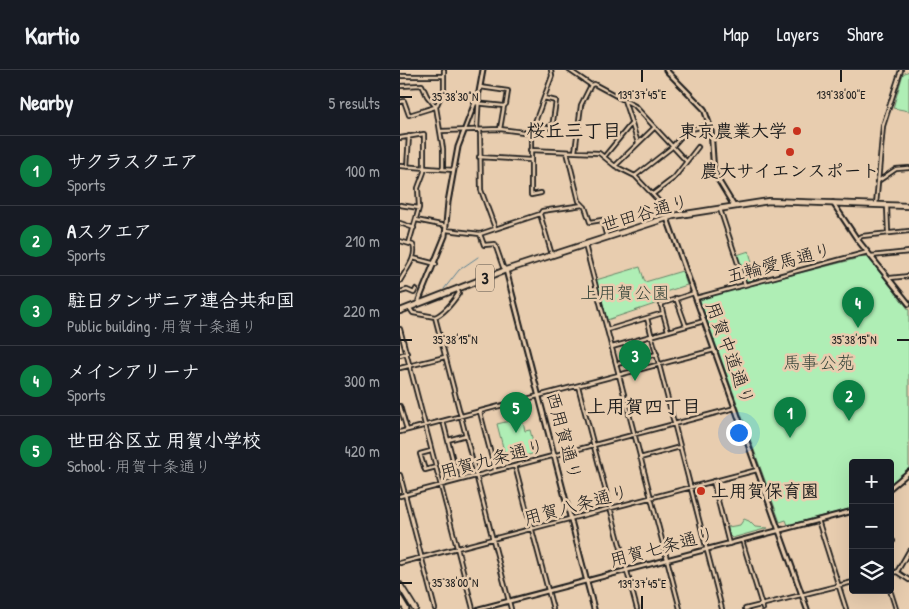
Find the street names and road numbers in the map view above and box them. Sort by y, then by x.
street label: 世田谷通り [598,188,692,237]
street label: 五輪愛馬通り [723,236,834,289]
road number: 3 [476,264,494,292]
street label: 用賀中道通り [700,298,761,408]
street label: 西用賀通り [541,389,588,483]
street label: 用賀九条通り [436,432,547,485]
street label: 用賀八条通り [520,478,631,531]
street label: 用賀七条通り [606,520,717,573]

